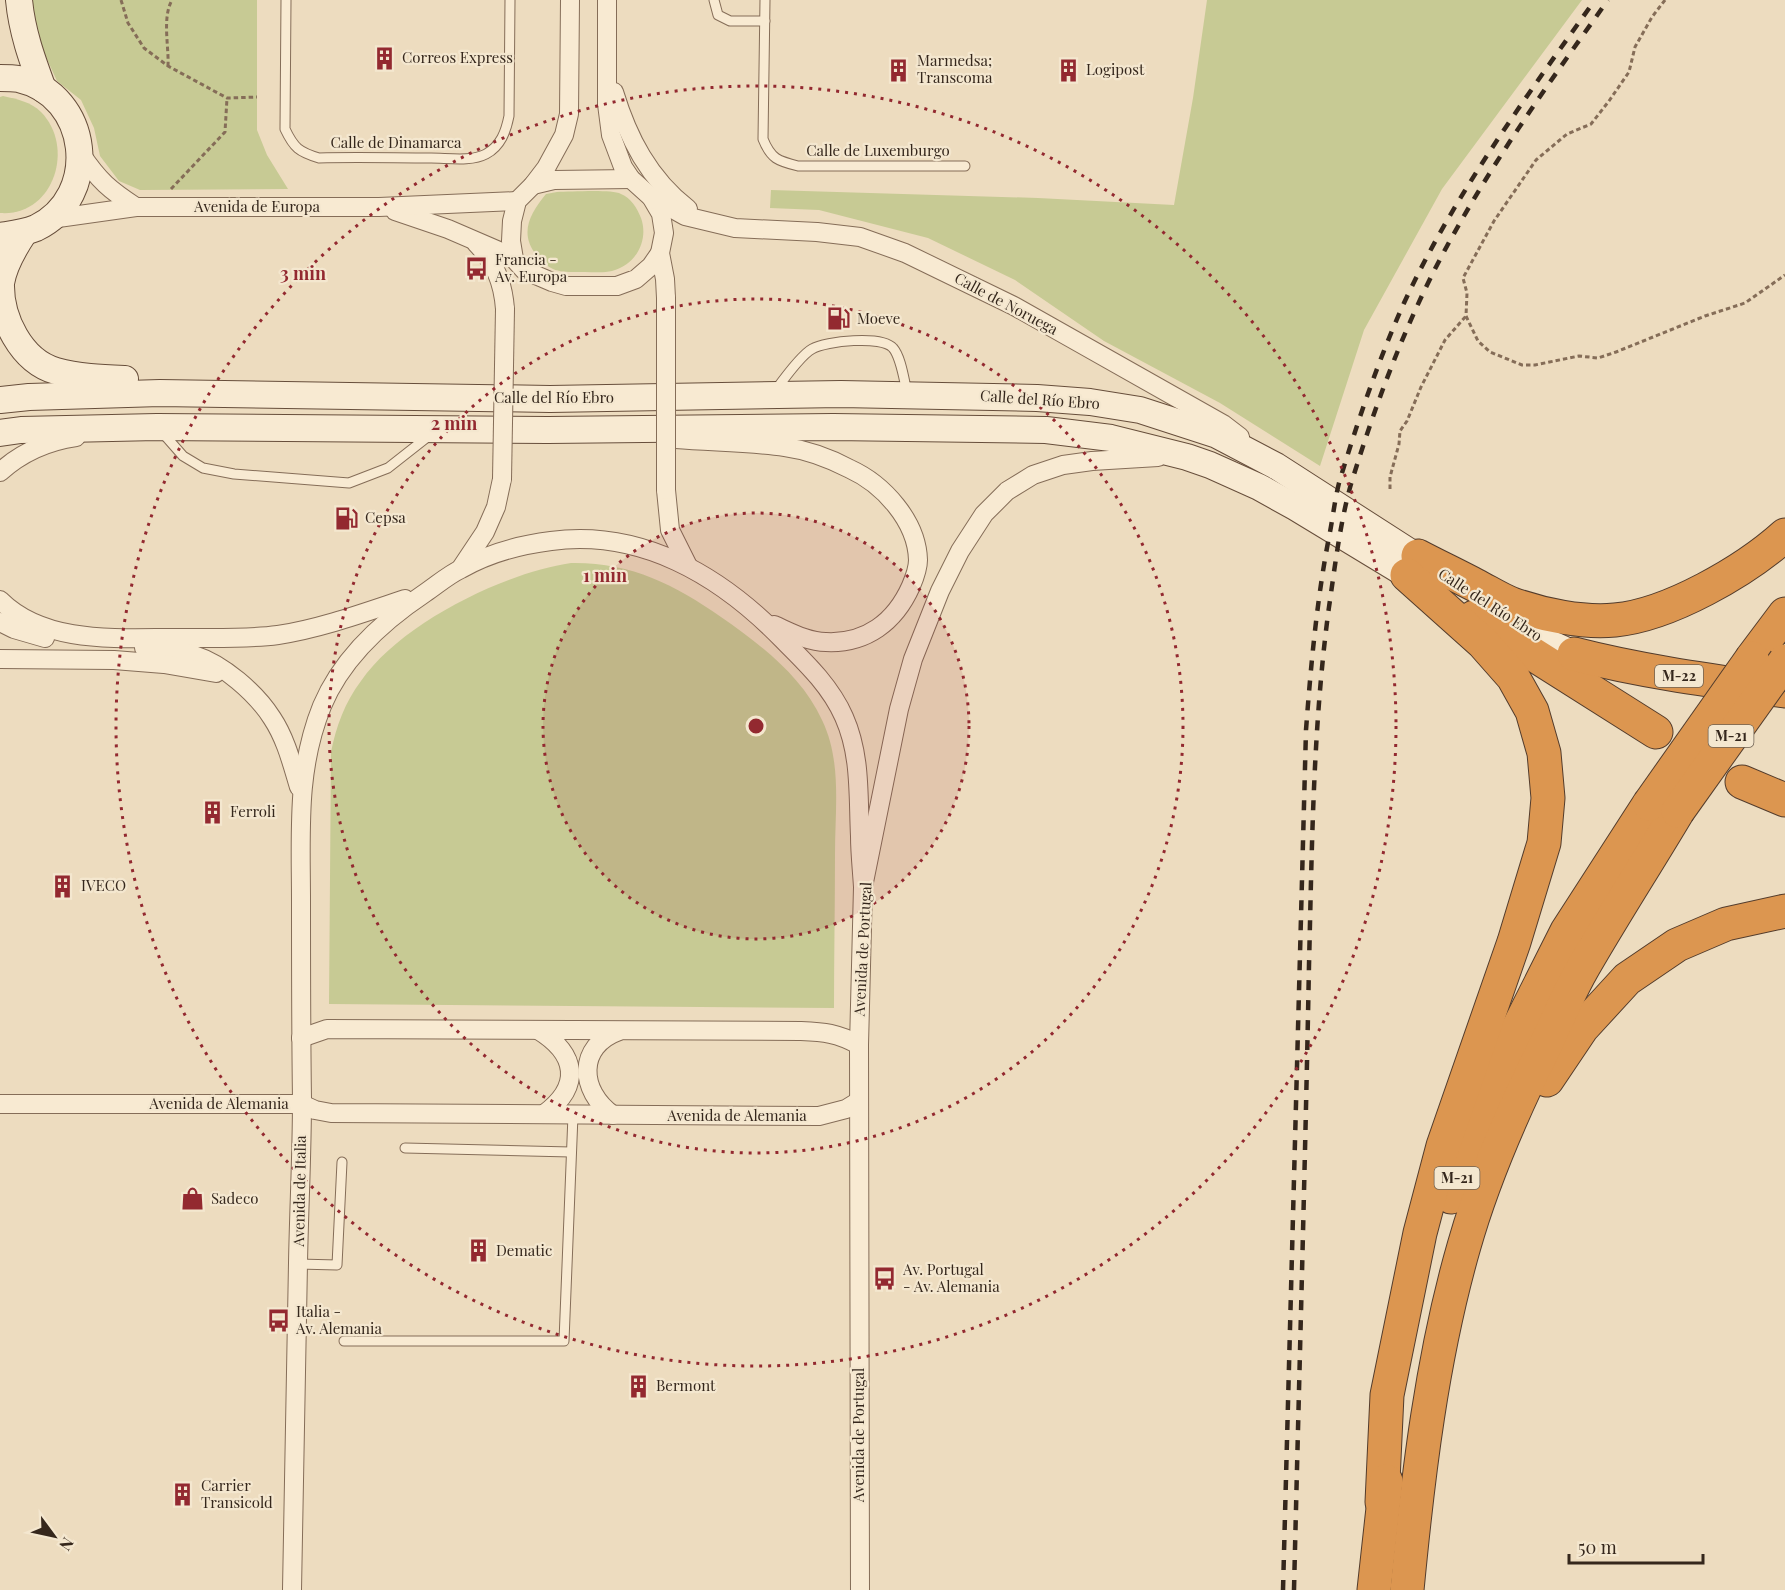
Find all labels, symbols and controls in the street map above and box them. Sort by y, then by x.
building icon: Correos Express [371,45,397,71]
place label: Correos Express [402,47,513,67]
place label: Marmedsa; Transcoma [917,50,993,87]
building icon: Marmedsa; Transcoma [886,57,912,83]
building icon: Logipost [1055,57,1081,83]
place label: Logipost [1086,59,1145,79]
street label: Calle de Dinamarca [330,132,462,152]
street label: Calle de Luxemburgo [806,140,950,160]
street label: Avenida de Europa [193,196,321,216]
place label: Francia - Av. Europa [494,249,568,286]
bus stop icon: Francia - Av. Europa [464,256,490,282]
text: 3 min [280,261,326,285]
street label: Calle de Noruega [951,267,1062,339]
fuel station icon: Moeve [826,306,852,332]
place label: Moeve [857,308,900,328]
street label: Calle del Río Ebro [979,385,1101,413]
street label: Calle del Río Ebro [494,387,614,407]
text: 2 min [431,411,477,435]
fuel station icon: Cepsa [334,505,360,531]
place label: Cepsa [365,507,406,527]
text: 1 min [583,563,627,587]
street label: Calle del Río Ebro [1435,563,1546,645]
road number: M-22 [1655,665,1703,687]
centre of rings [746,716,766,736]
road number: M-21 [1708,725,1754,747]
building icon: Ferroli [199,799,225,825]
place label: Ferroli [230,801,276,821]
building icon: IVECO [50,873,76,899]
place label: IVECO [81,875,126,895]
street label: Avenida de Portugal [848,881,876,1018]
street label: Avenida de Alemania [148,1093,289,1113]
street label: Avenida de Alemania [666,1105,807,1125]
street label: Avenida de Italia [288,1135,310,1248]
road number: M-21 [1434,1167,1480,1189]
shop icon: Sadeco [180,1186,206,1212]
place label: Sadeco [211,1188,258,1208]
building icon: Dematic [465,1238,491,1264]
place label: Dematic [496,1240,552,1260]
place label: Av. Portugal - Av. Alemania [902,1259,1000,1296]
bus stop icon: Av. Portugal - Av. Alemania [872,1266,898,1292]
place label: Italia - Av. Alemania [295,1301,382,1338]
bus stop icon: Italia - Av. Alemania [265,1308,291,1334]
street label: Avenida de Portugal [848,1368,868,1503]
building icon: Bermont [625,1373,651,1399]
place label: Bermont [656,1375,716,1395]
place label: Carrier Transicold [201,1475,273,1512]
building icon: Carrier Transicold [170,1482,196,1508]
north arrow [24,1506,84,1566]
scale bar [1569,1527,1702,1565]
text: N [55,1534,79,1555]
text: 50 m [1578,1535,1617,1559]

